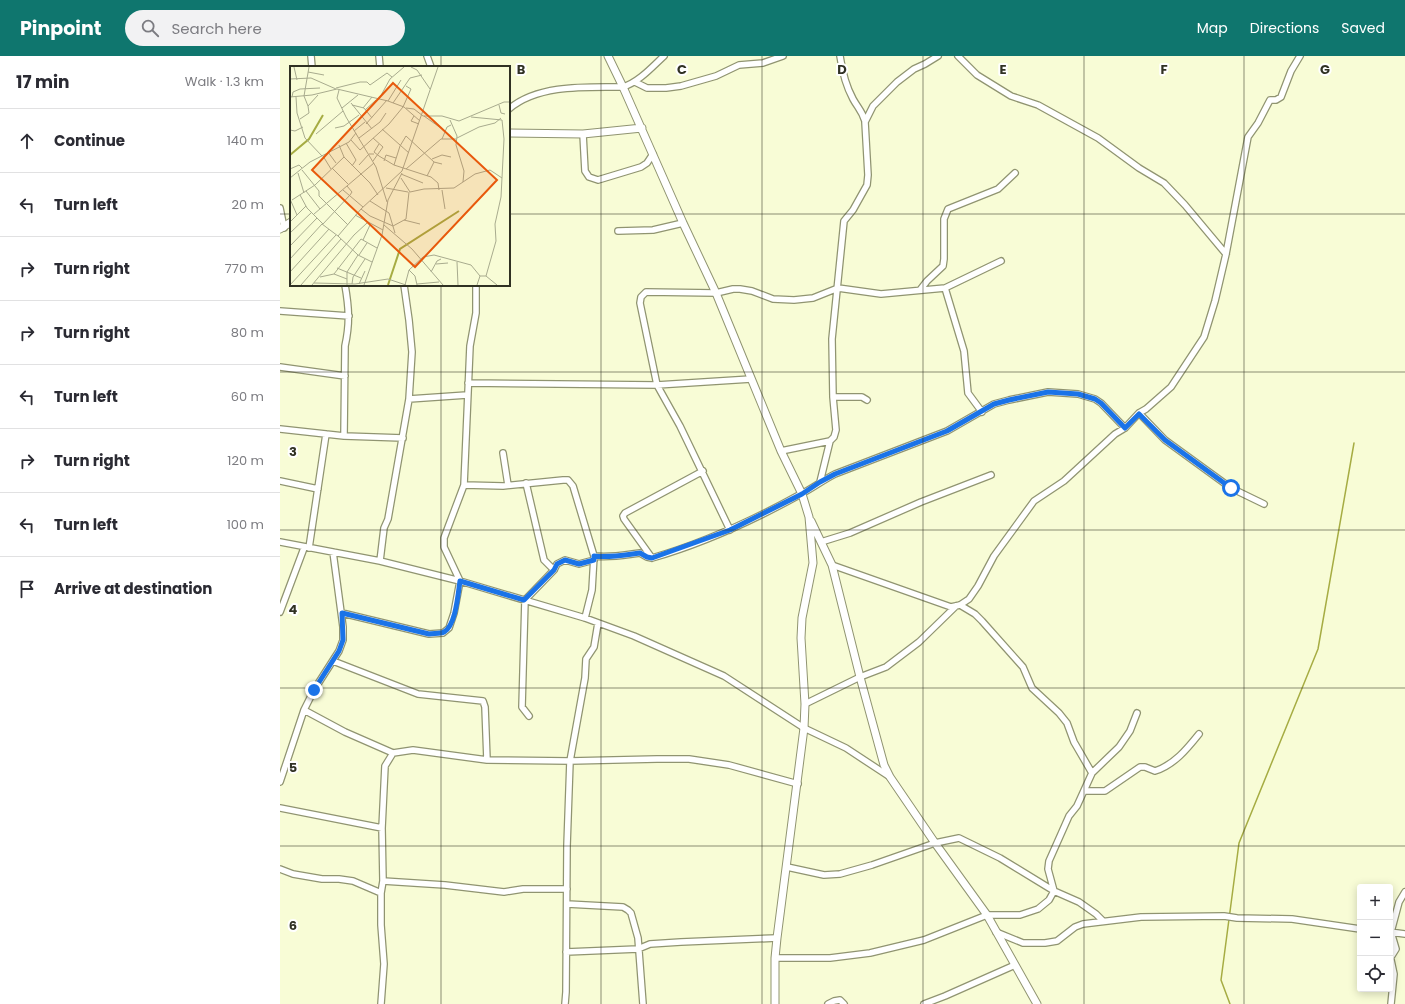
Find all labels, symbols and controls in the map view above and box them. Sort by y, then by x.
search box [125,10,405,46]
text: Pinpoint [20,15,101,42]
icon: search [139,17,161,39]
text: Search here [171,18,262,39]
text: Map [1197,18,1228,38]
text: Directions [1250,18,1319,38]
text: Saved [1341,18,1385,38]
text: B [517,60,526,79]
text: C [677,60,687,79]
text: D [837,60,847,79]
text: E [999,60,1007,79]
text: F [1160,60,1168,79]
text: G [1320,60,1330,79]
inset map [290,66,510,286]
text: 17 min [16,70,70,94]
text: Walk · 1.3 km [185,72,264,91]
icon: ahead [16,130,38,152]
text: Continue [54,130,125,151]
text: 140 m [227,131,264,150]
icon: left [16,194,38,216]
text: Turn left [54,194,118,215]
text: 20 m [231,195,264,214]
icon: right [16,258,38,280]
text: Turn right [54,258,130,279]
text: 770 m [225,259,264,278]
icon: right [16,322,38,344]
text: Turn right [54,322,130,343]
text: 80 m [231,323,264,342]
icon: left [16,386,38,408]
text: Turn left [54,386,118,407]
text: 60 m [231,387,264,406]
text: 3 [289,442,297,461]
icon: right [16,450,38,472]
text: Turn right [54,450,130,471]
text: 120 m [227,451,264,470]
route start [1222,479,1240,497]
icon: left [16,514,38,536]
text: Turn left [54,514,118,535]
text: 100 m [227,515,264,534]
icon: arrive [16,578,38,600]
text: Arrive at destination [54,578,212,599]
text: 4 [289,600,298,619]
route end [305,681,323,699]
text: 5 [289,758,297,777]
map controls [1357,884,1393,992]
button: + [1357,884,1393,920]
text: 6 [289,916,297,935]
button: − [1357,920,1393,956]
button: locate [1357,956,1393,992]

